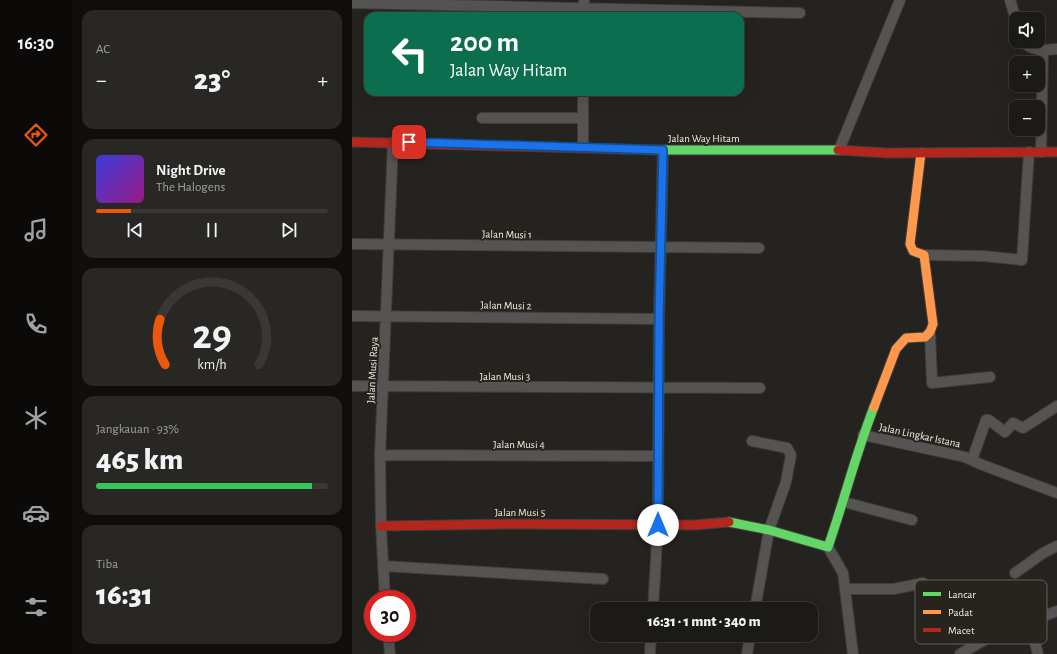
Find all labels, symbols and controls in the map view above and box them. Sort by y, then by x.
map controls [1009,12,1045,136]
button: sound [1009,12,1045,48]
icon: left [384,28,436,80]
text: 200 m [450,29,519,57]
text: 16:30 [18,35,54,53]
text: AC [96,43,110,56]
button: + [1009,56,1045,92]
text: Jalan Way Hitam [450,62,567,80]
text: 23° [194,65,230,95]
text: − [96,69,107,91]
text: + [317,69,328,91]
button: − [1009,100,1045,136]
icon: directions [22,121,50,149]
pin [392,125,426,159]
icon: arrive [398,131,420,153]
street label: Jalan Way Hitam [668,133,740,144]
text: Night Drive [156,163,226,178]
text: The Halogens [156,181,225,194]
icon: music [22,216,50,244]
icon: previous [124,219,146,241]
icon: pause [201,219,223,241]
icon: next [278,219,300,241]
street label: Jalan Musi 1 [482,229,532,240]
street label: Jalan Musi 2 [480,300,532,311]
icon: phone [22,310,50,338]
text: 29 [192,315,232,356]
street label: Jalan Musi Raya [365,337,380,404]
text: km/h [197,358,227,372]
street label: Jalan Musi 3 [480,371,531,382]
icon: climate [22,404,50,432]
street label: Jalan Lingkar Istana [878,421,962,449]
text: Jangkauan · 93% [96,423,179,436]
street label: Jalan Musi 4 [493,439,545,450]
text: 465 km [96,445,183,475]
icon: car [22,499,50,527]
position arrow [637,504,679,546]
street label: Jalan Musi 5 [495,507,546,518]
text: Tiba [96,558,118,571]
text: 16:31 [96,580,153,610]
legend [915,580,1047,644]
text: Lancar [948,589,976,600]
speed limit sign: 30 [364,590,416,642]
icon: filters [22,593,50,621]
text: Padat [948,607,973,618]
text: 16:31 · 1 mnt · 340 m [647,614,761,629]
text: Macet [948,625,975,636]

